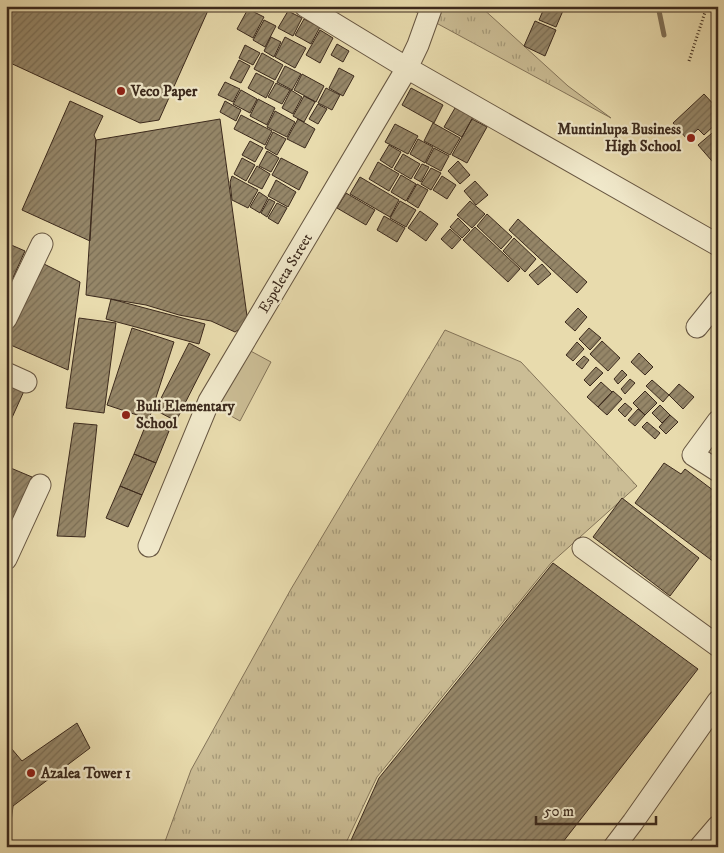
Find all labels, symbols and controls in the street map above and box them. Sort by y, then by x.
place label: Veco Paper [130,82,198,101]
marker: Veco Paper [115,85,127,97]
place label: Muntinlupa Business High School [558,120,681,156]
marker: Muntinlupa Business High School [685,132,697,144]
street label: Espeleta Street [254,230,317,317]
place label: Buli Elementary School [136,397,236,433]
marker: Buli Elementary School [120,409,132,421]
place label: Azalea Tower 1 [40,764,131,783]
marker: Azalea Tower 1 [25,767,37,779]
scale bar [536,793,656,825]
text: 50 m [544,802,574,821]

